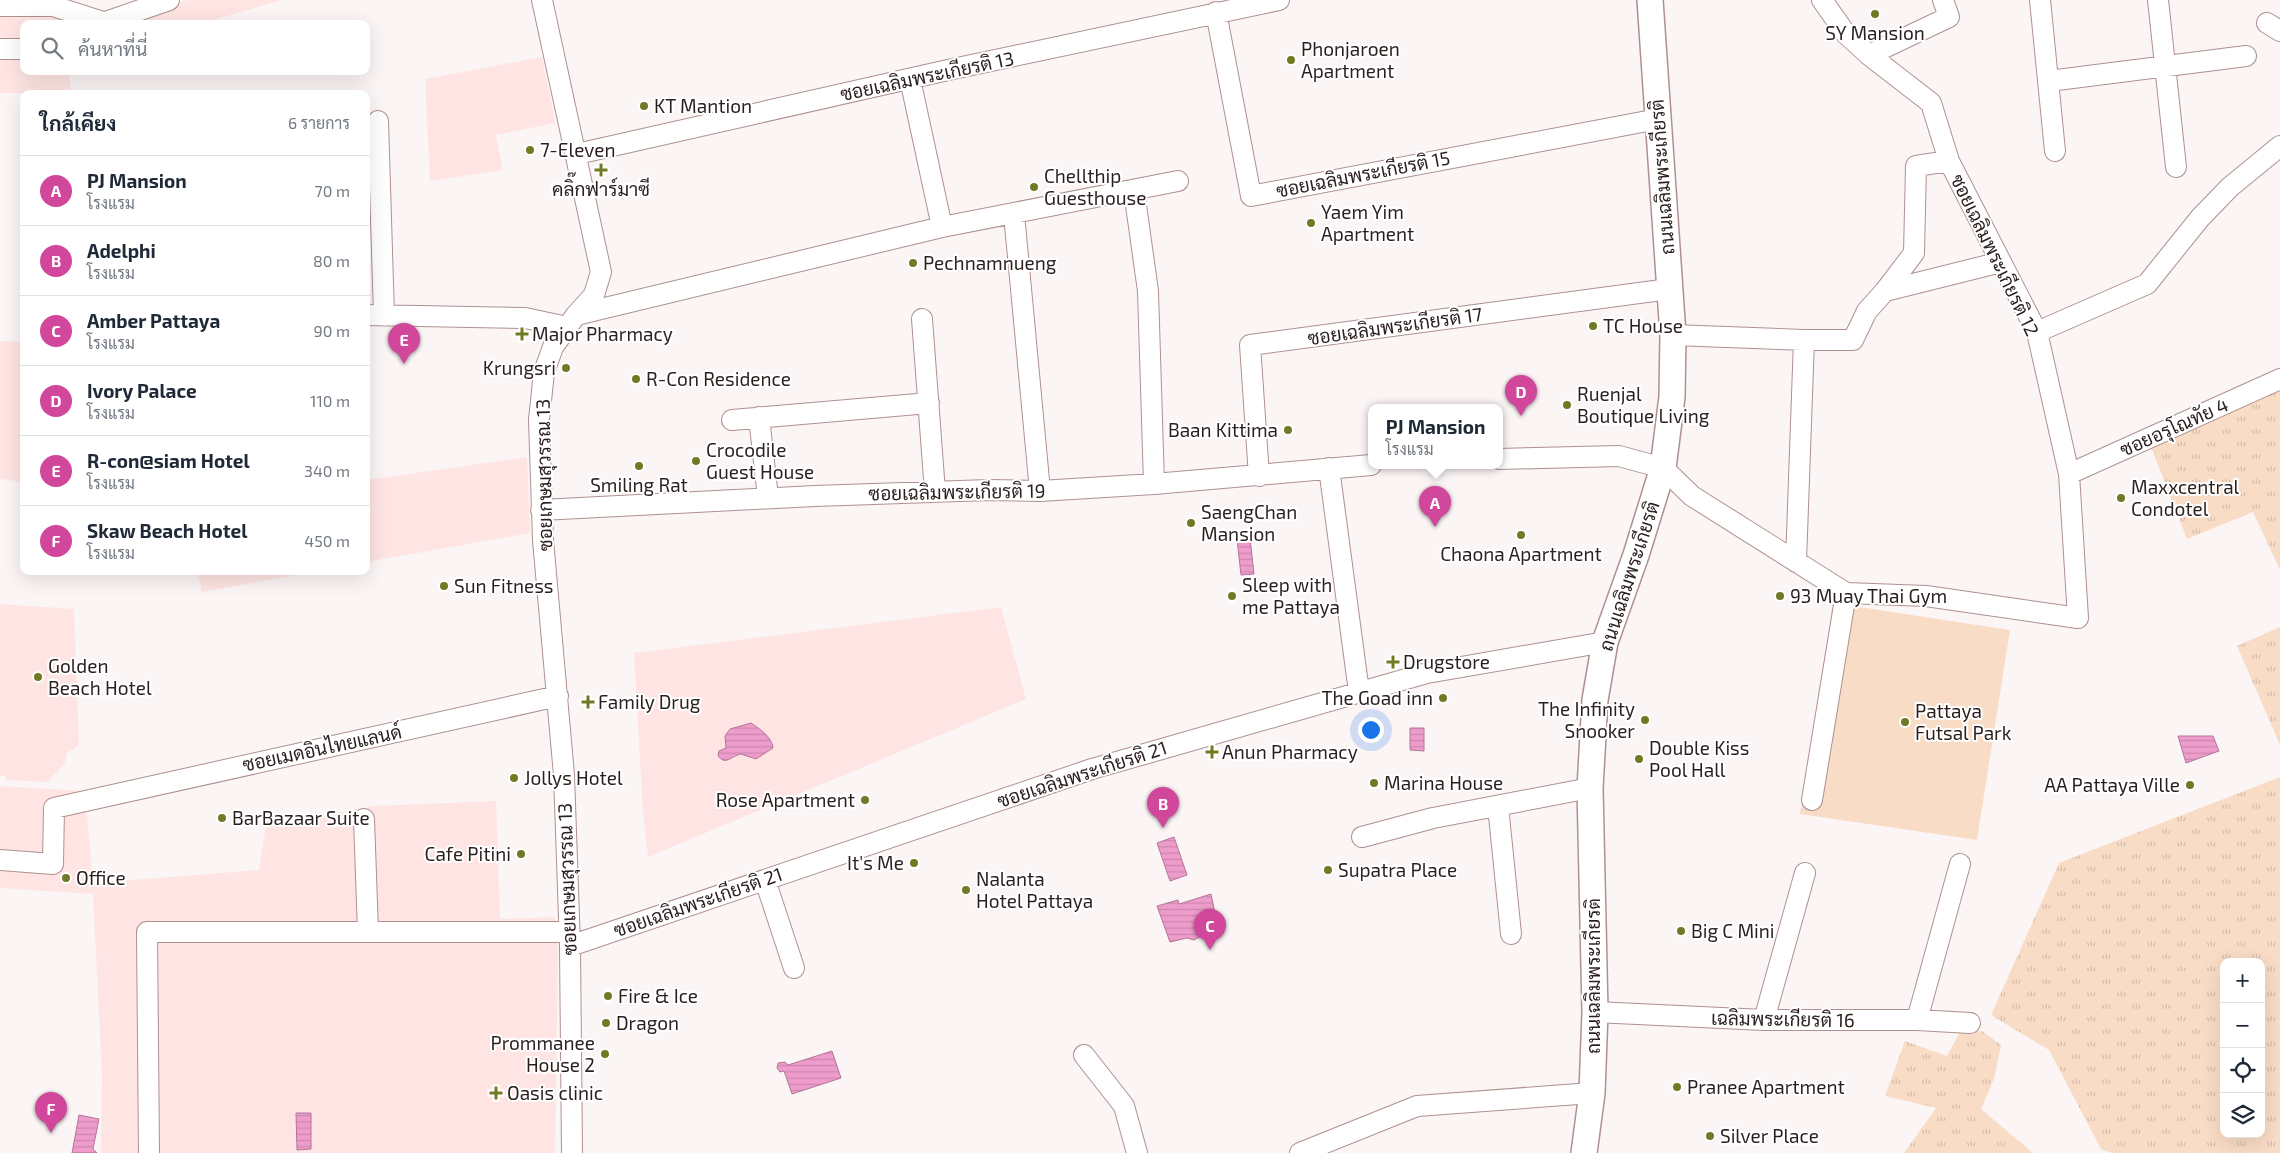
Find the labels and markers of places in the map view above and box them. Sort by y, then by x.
marker: SY Mansion [1869,8,1881,20]
place label: SY Mansion [1825,21,1925,44]
place label: Phonjaroen Apartment [1301,37,1400,82]
marker: Phonjaroen Apartment [1285,54,1297,66]
place label: KT Mantion [654,94,752,117]
marker: KT Mantion [638,100,650,112]
place label: 7-Eleven [540,138,616,161]
marker: 7-Eleven [524,144,536,156]
marker: คลิ๊กฟาร์มาซี [595,164,607,176]
place label: Chellthip Guesthouse [1044,164,1146,209]
place label: คลิ๊กฟาร์มาซี [552,172,650,200]
marker: Chellthip Guesthouse [1028,181,1040,193]
place label: Yaem Yim Apartment [1321,200,1414,245]
marker: Yaem Yim Apartment [1305,217,1317,229]
place label: Pechnamnueng [923,251,1057,274]
marker: Pechnamnueng [907,257,919,269]
place label: TC House [1603,314,1683,337]
marker: TC House [1587,320,1599,332]
place label: Major Pharmacy [532,322,673,345]
pin: E [388,323,420,364]
marker: Major Pharmacy [516,328,528,340]
place label: Krungsri [483,356,556,379]
marker: Krungsri [560,362,572,374]
place label: R-Con Residence [646,367,791,390]
marker: R-Con Residence [630,373,642,385]
pin: D [1505,375,1537,416]
place label: Ruenjal Boutique Living [1577,382,1710,427]
marker: Ruenjal Boutique Living [1561,399,1573,411]
place label: Baan Kittima [1168,418,1278,441]
marker: Baan Kittima [1282,424,1294,436]
place label: Crocodile Guest House [706,438,814,483]
marker: Crocodile Guest House [690,455,702,467]
marker: Smiling Rat [633,460,645,472]
place label: Smiling Rat [590,473,688,496]
place label: Maxxcentral Condotel [2131,475,2240,520]
pin: A [1419,486,1451,527]
marker: Maxxcentral Condotel [2115,492,2127,504]
place label: SaengChan Mansion [1201,500,1297,545]
marker: SaengChan Mansion [1185,517,1197,529]
marker: Chaona Apartment [1515,529,1527,541]
place label: Chaona Apartment [1440,542,1602,565]
place label: Sleep with me Pattaya [1242,573,1340,618]
place label: Sun Fitness [454,574,554,597]
marker: Sun Fitness [438,580,450,592]
place label: 93 Muay Thai Gym [1790,584,1947,607]
marker: Sleep with me Pattaya [1226,590,1238,602]
marker: 93 Muay Thai Gym [1774,590,1786,602]
place label: Drugstore [1403,650,1490,673]
place label: Golden Beach Hotel [48,654,152,699]
marker: Drugstore [1387,656,1399,668]
marker: Golden Beach Hotel [32,671,44,683]
place label: The Goad inn [1321,686,1433,709]
place label: Family Drug [598,690,701,713]
marker: The Goad inn [1437,692,1449,704]
marker: Family Drug [582,696,594,708]
place label: The Infinity Snooker [1538,697,1635,742]
place label: Pattaya Futsal Park [1915,699,2012,744]
marker: The Infinity Snooker [1639,714,1651,726]
marker: Pattaya Futsal Park [1899,716,1911,728]
place label: Double Kiss Pool Hall [1649,736,1749,781]
place label: Anun Pharmacy [1222,740,1358,763]
marker: Anun Pharmacy [1206,746,1218,758]
marker: Double Kiss Pool Hall [1633,753,1645,765]
place label: Jollys Hotel [524,766,623,789]
place label: Marina House [1384,771,1503,794]
marker: Jollys Hotel [508,772,520,784]
place label: AA Pattaya Ville [2044,773,2180,796]
marker: Marina House [1368,777,1380,789]
marker: AA Pattaya Ville [2184,779,2196,791]
pin: B [1147,787,1179,828]
place label: Rose Apartment [716,788,855,811]
marker: Rose Apartment [859,794,871,806]
place label: BarBazaar Suite [232,806,370,829]
marker: BarBazaar Suite [216,812,228,824]
place label: Cafe Pitini [425,842,511,865]
marker: Cafe Pitini [515,848,527,860]
place label: It's Me [847,851,904,874]
marker: It's Me [908,857,920,869]
place label: Supatra Place [1338,858,1457,881]
marker: Supatra Place [1322,864,1334,876]
place label: Office [76,866,126,889]
place label: Nalanta Hotel Pattaya [976,867,1093,912]
marker: Office [60,872,72,884]
marker: Nalanta Hotel Pattaya [960,884,972,896]
pin: C [1194,909,1226,950]
place label: Big C Mini [1691,919,1775,942]
marker: Big C Mini [1675,925,1687,937]
place label: Fire & Ice [618,984,698,1007]
marker: Fire & Ice [602,990,614,1002]
place label: Dragon [616,1011,679,1034]
marker: Dragon [600,1017,612,1029]
place label: Prommanee House 2 [490,1031,595,1076]
marker: Prommanee House 2 [599,1048,611,1060]
place label: Pranee Apartment [1687,1075,1845,1098]
place label: Oasis clinic [507,1081,603,1104]
marker: Pranee Apartment [1671,1081,1683,1093]
marker: Oasis clinic [489,1086,503,1100]
pin: F [35,1092,67,1133]
place label: Silver Place [1720,1124,1819,1147]
marker: Silver Place [1704,1130,1716,1142]

